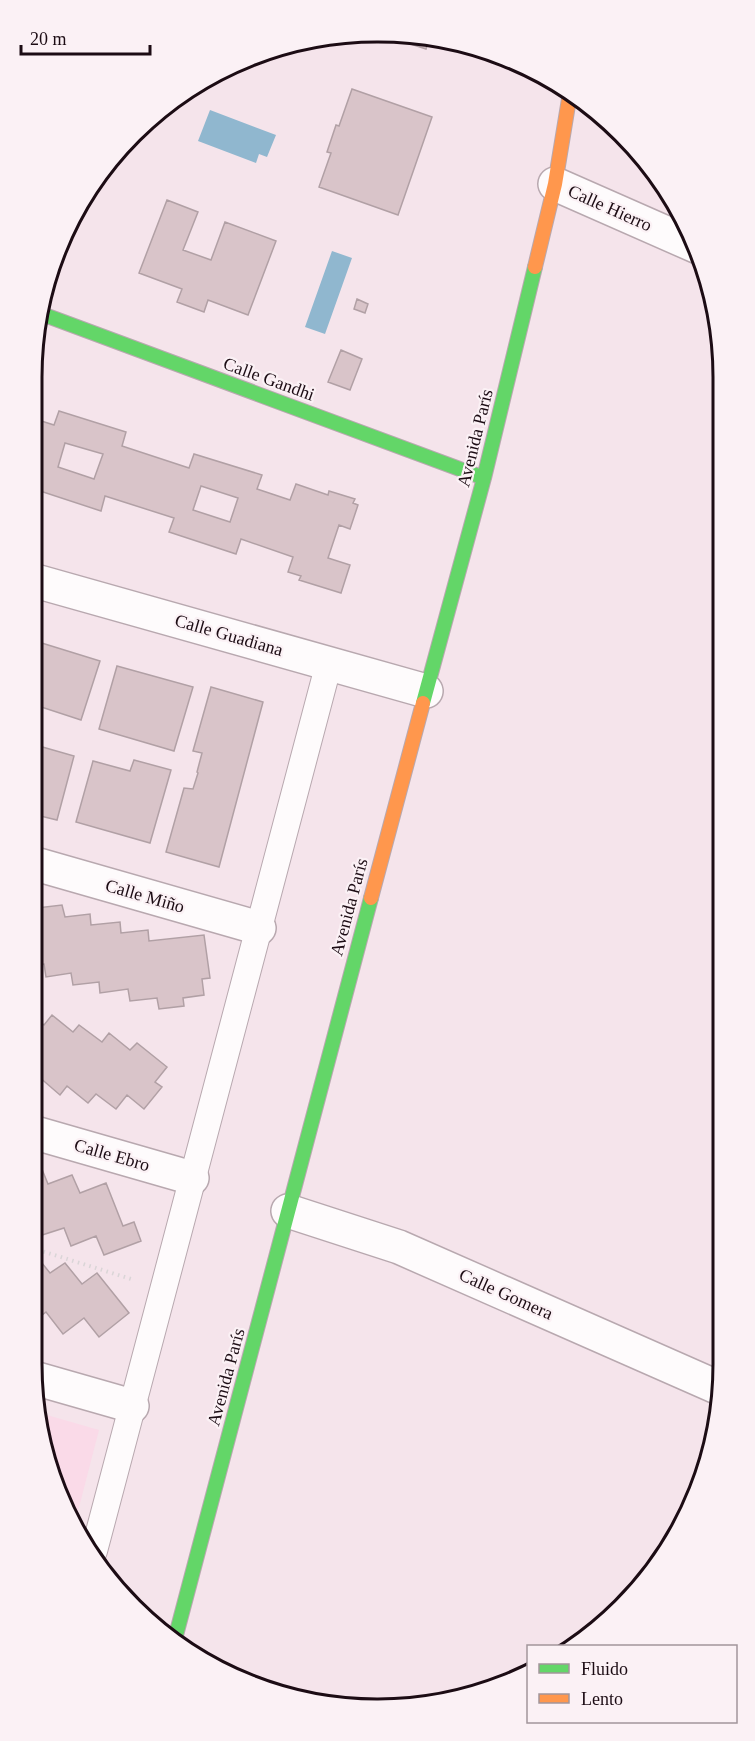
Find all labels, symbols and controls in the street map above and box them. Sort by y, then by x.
scale bar [21,18,150,56]
text: 20 m [30,29,67,49]
street label: Calle Hierro [565,181,655,235]
street label: Calle Gandhi [221,353,317,405]
street label: Avenida París [453,387,497,489]
street label: Calle Guadiana [173,610,285,660]
street label: Avenida París [326,856,372,958]
street label: Calle Miño [103,875,187,917]
street label: Calle Ebro [72,1135,152,1175]
street label: Calle Gomera [456,1264,556,1324]
street label: Avenida París [203,1326,249,1428]
legend [527,1645,737,1723]
text: Fluido [581,1659,628,1679]
text: Lento [581,1689,623,1709]

